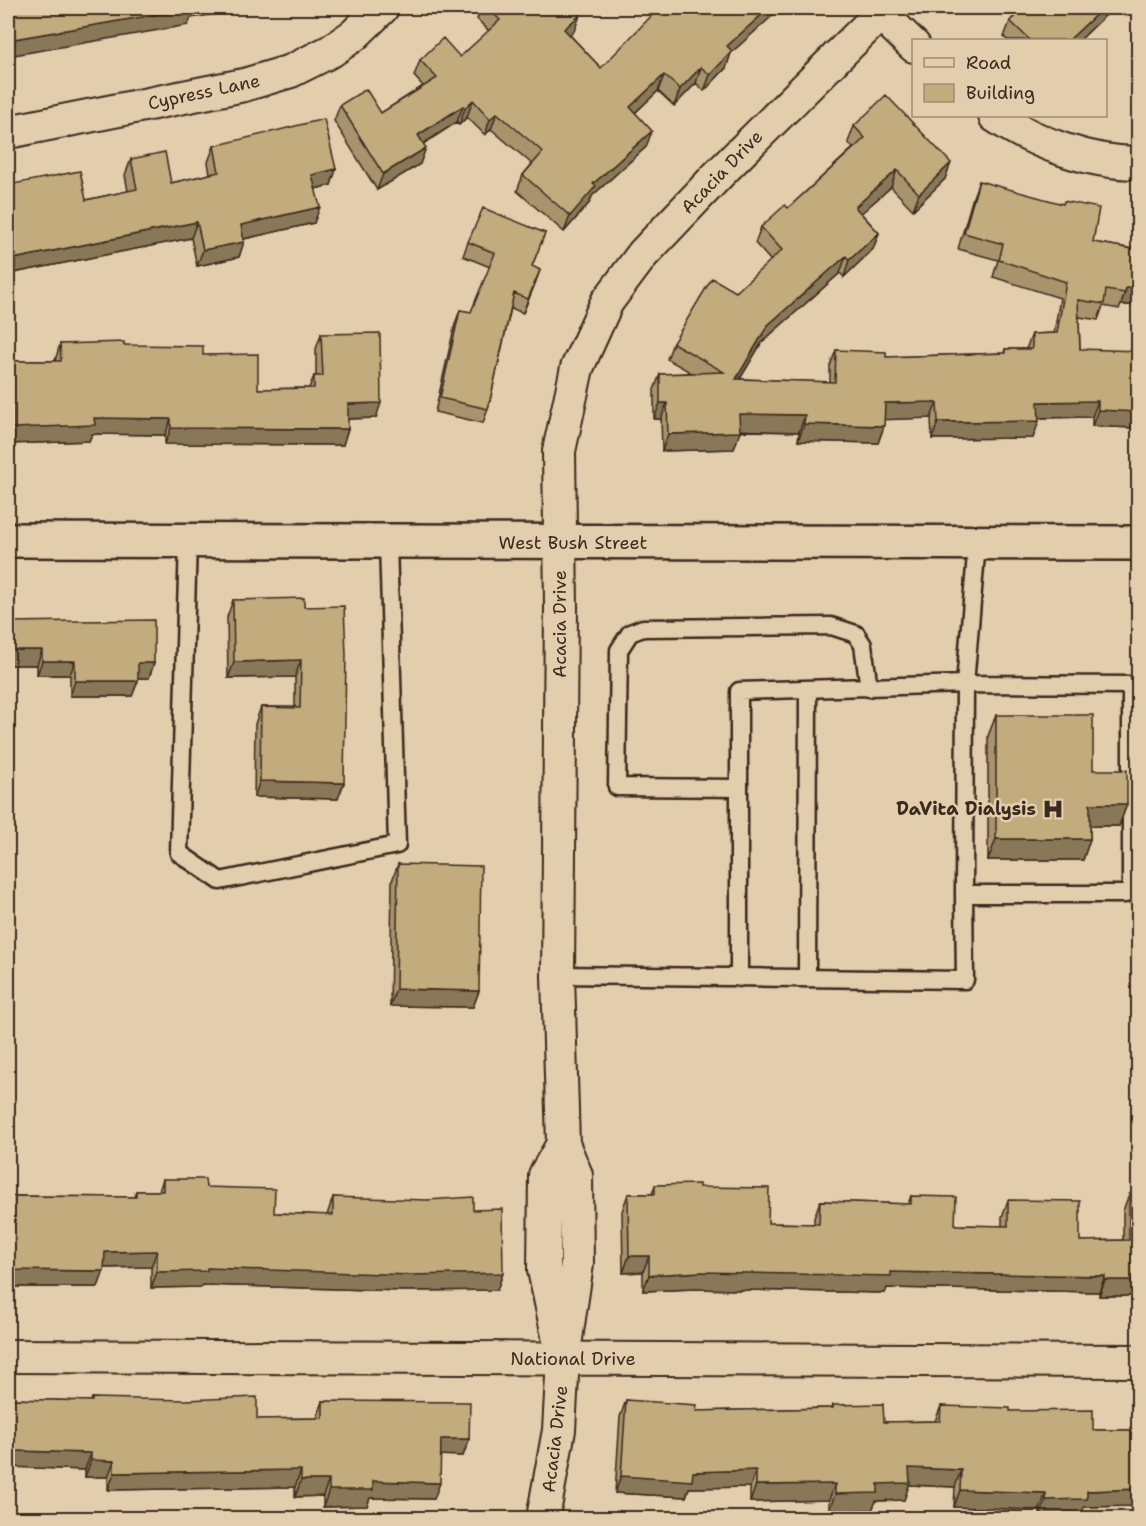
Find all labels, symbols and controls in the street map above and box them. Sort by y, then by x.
legend [912,39,1107,117]
text: Road [966,51,1011,75]
street label: Cypress Lane [146,68,262,116]
text: Building [966,81,1035,105]
street label: Acacia Drive [676,125,768,219]
street label: West Bush Street [499,531,648,555]
street label: Acacia Drive [548,570,572,678]
place label: DaVita Dialysis [896,797,1036,821]
hospital icon: DaVita Dialysis [1041,797,1065,821]
street label: National Drive [510,1347,636,1371]
street label: Acacia Drive [537,1384,573,1494]

